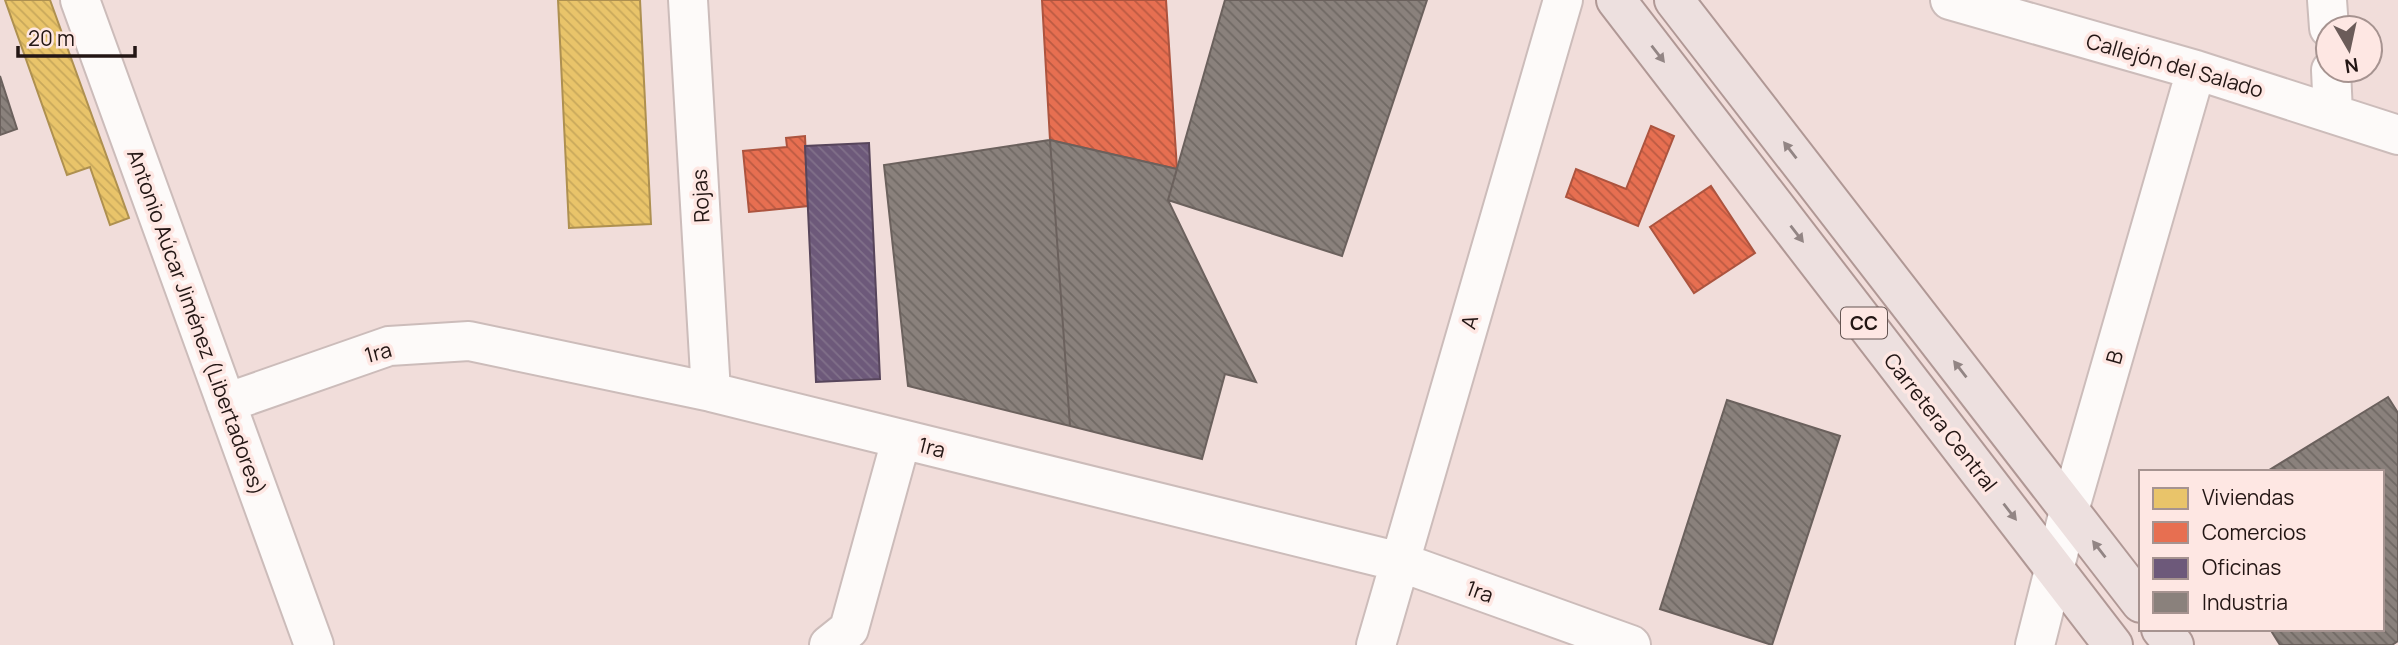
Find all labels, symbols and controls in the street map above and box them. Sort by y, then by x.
scale bar [18,14,135,58]
north arrow [2314,14,2384,84]
text: 20 m [28,24,75,52]
street label: Callejón del Salado [2083,26,2267,104]
one-way arrow [1650,45,1664,63]
text: N [2343,52,2360,80]
one-way arrow [1784,141,1798,159]
street label: Antonio Aúcar Jiménez (Libertadores) [121,145,273,499]
street label: Rojas [685,168,715,224]
one-way arrow [1789,225,1804,243]
road number: CC [1841,308,1887,338]
street label: A [1454,312,1484,332]
street label: 1ra [361,335,395,369]
street label: Carretera Central [1878,347,2004,497]
street label: B [2099,347,2129,367]
one-way arrow [1952,360,1967,378]
street label: 1ra [916,430,948,464]
legend [2139,470,2384,631]
text: Viviendas [2202,483,2294,511]
one-way arrow [2003,502,2018,520]
text: Comercios [2202,518,2306,546]
one-way arrow [2091,540,2106,558]
text: Oficinas [2202,553,2281,581]
street label: 1ra [1463,573,1497,609]
text: Industria [2202,588,2288,616]

